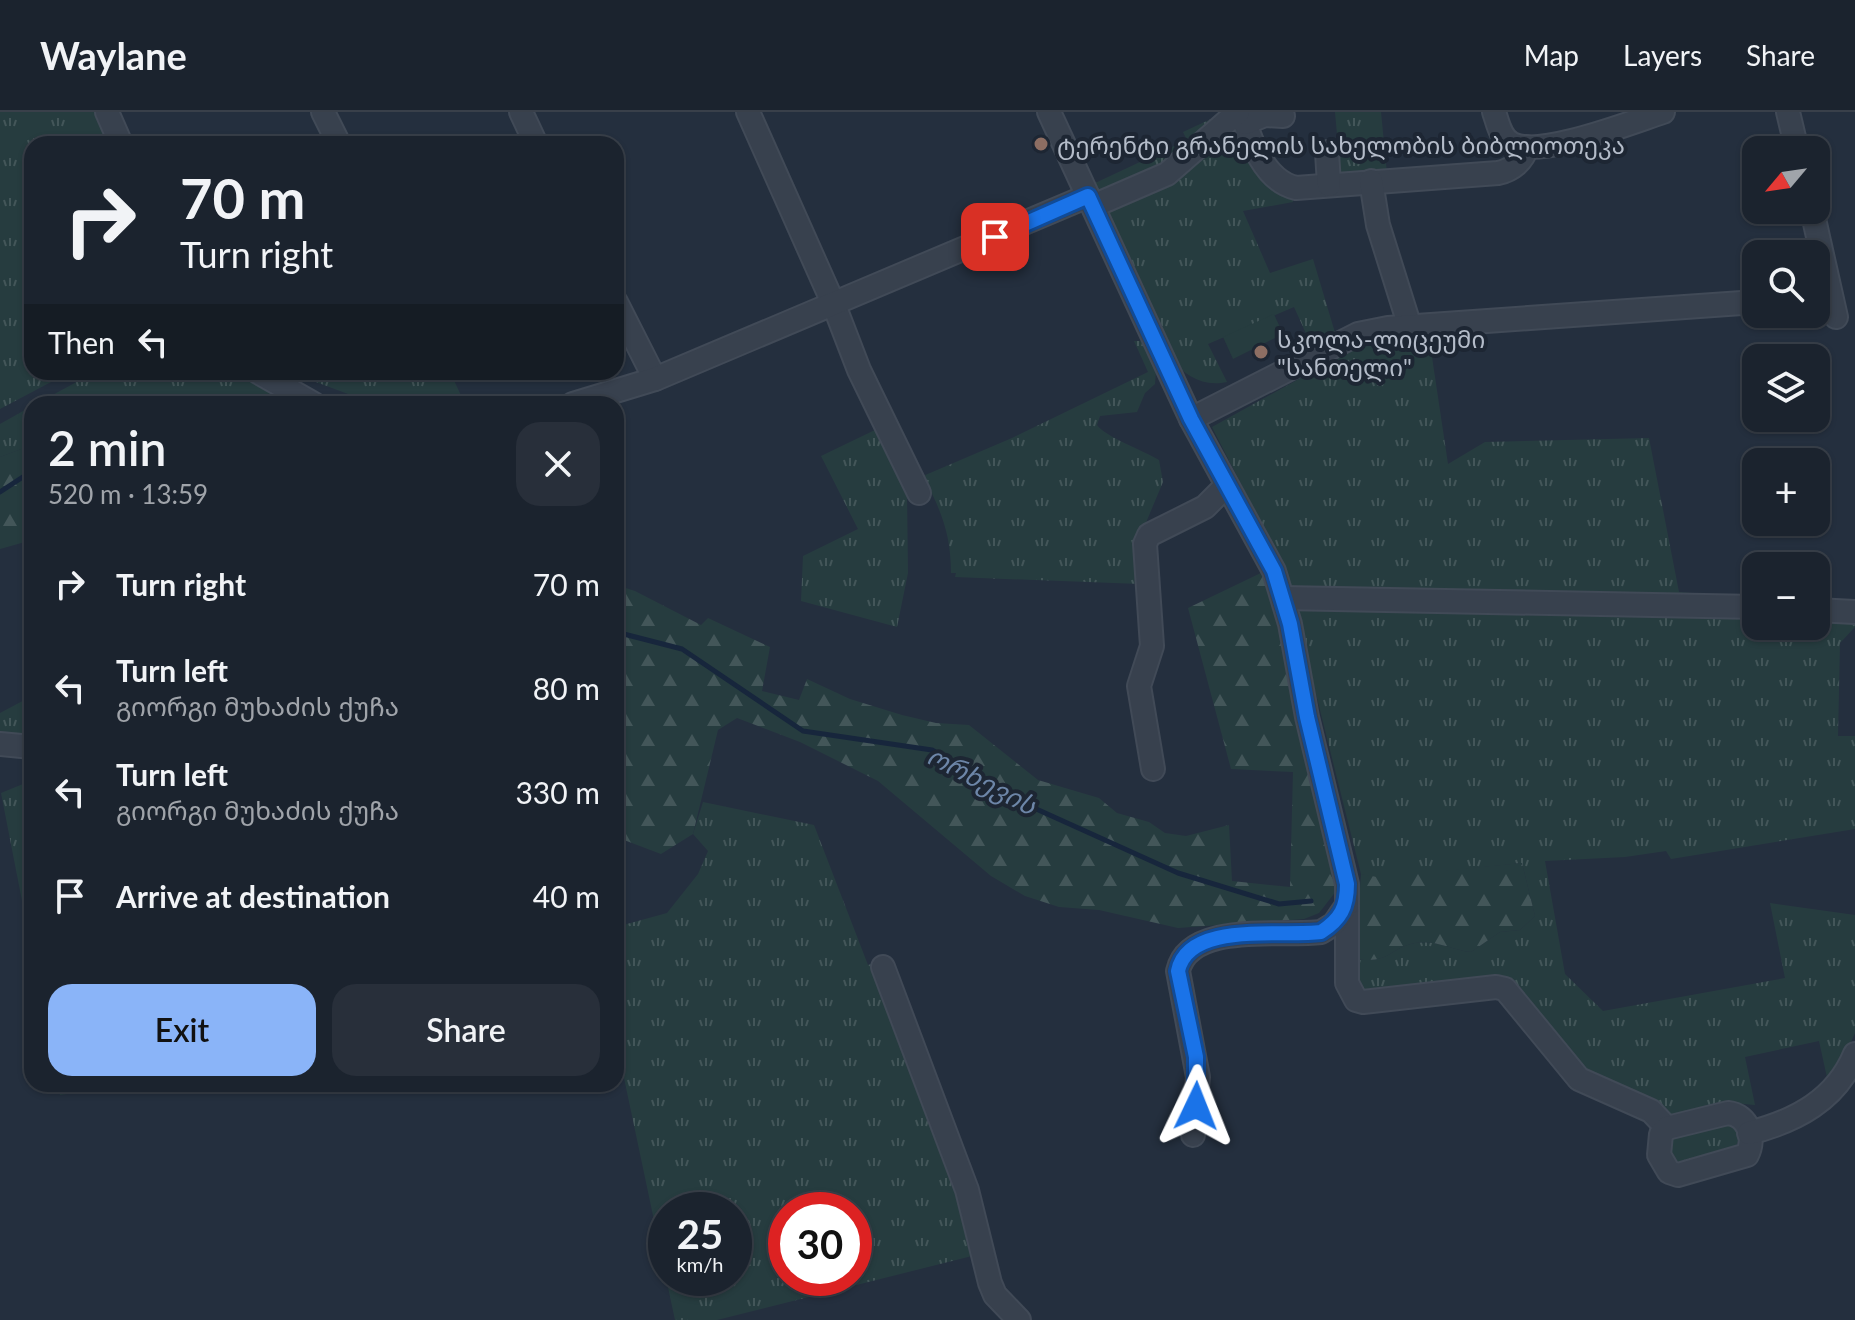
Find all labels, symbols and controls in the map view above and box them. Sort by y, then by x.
text: Waylane [40,32,187,78]
text: Map [1524,38,1579,72]
text: Layers [1623,38,1702,72]
text: Share [1746,38,1815,72]
place label: ტერენტი გრანელის სახელობის ბიბლიოთეკა [1057,130,1625,160]
marker: ტერენტი გრანელის სახელობის ბიბლიოთეკა [1032,135,1050,153]
north arrow [1742,136,1830,224]
map controls [1742,136,1830,640]
text: 70 m [180,164,305,231]
icon: right [48,168,152,272]
pin [961,203,1029,271]
icon: arrive [973,215,1017,259]
text: Turn right [180,232,333,276]
button: search [1742,240,1830,328]
icon: left [131,320,175,364]
text: Then [48,324,115,360]
place label: სკოლა-ლიცეუმი "სანთელი" [1277,324,1485,382]
marker: სკოლა-ლიცეუმი "სანთელი" [1252,343,1270,361]
button: layers [1742,344,1830,432]
text: 2 min [48,419,166,476]
button: close [516,422,600,506]
button: + [1742,448,1830,536]
text: 520 m · 13:59 [48,478,208,510]
button: − [1742,552,1830,640]
icon: right [48,562,92,606]
text: Turn right [116,566,246,602]
text: 70 m [533,566,600,602]
text: Turn left [116,652,228,688]
icon: left [48,666,92,710]
text: 80 m [533,670,600,706]
text: გიორგი მუხაძის ქუჩა [116,690,399,722]
water label: ორხევის [922,739,1043,823]
text: Turn left [116,756,228,792]
icon: left [48,770,92,814]
text: 330 m [515,774,600,810]
text: გიორგი მუხაძის ქუჩა [116,794,399,826]
icon: arrive [48,874,92,918]
text: Arrive at destination [116,878,390,914]
text: 40 m [533,878,600,914]
button: Exit [48,984,316,1076]
button: Share [332,984,600,1076]
position arrow [1154,1064,1238,1148]
speed limit sign: 30 [768,1192,872,1296]
text: 25 [677,1210,723,1258]
text: km/h [677,1252,723,1276]

